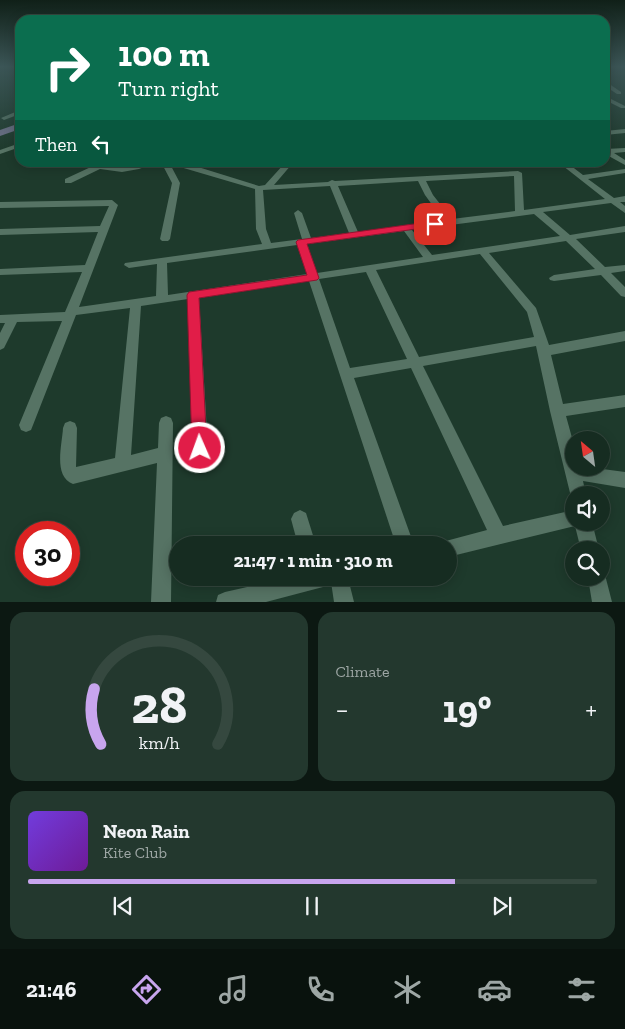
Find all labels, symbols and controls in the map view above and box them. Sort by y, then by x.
text: 100 m [118,33,210,75]
icon: right [35,35,100,100]
text: Turn right [118,75,219,102]
icon: left [87,130,115,158]
text: Then [35,133,77,156]
pin [414,203,456,245]
icon: arrive [421,210,449,238]
position arrow [173,421,225,473]
north arrow [565,431,610,476]
map controls [565,431,610,586]
button: sound [565,486,610,531]
speed limit sign: 30 [15,521,80,586]
button: search [565,541,610,586]
text: 21:47 · 1 min · 310 m [233,549,393,572]
text: Climate [336,662,390,681]
text: 28 [131,674,187,736]
text: 19° [442,686,491,732]
text: − [336,693,349,726]
text: + [585,693,597,726]
text: km/h [138,732,179,754]
text: Neon Rain [103,820,190,843]
text: Kite Club [103,843,167,862]
icon: previous [109,892,137,920]
icon: pause [298,892,326,920]
icon: next [488,892,516,920]
icon: directions [129,972,164,1007]
icon: music [216,972,251,1007]
icon: phone [303,972,338,1007]
icon: climate [390,972,425,1007]
icon: car [477,972,512,1007]
icon: filters [564,972,599,1007]
text: 21:46 [26,976,77,1003]

